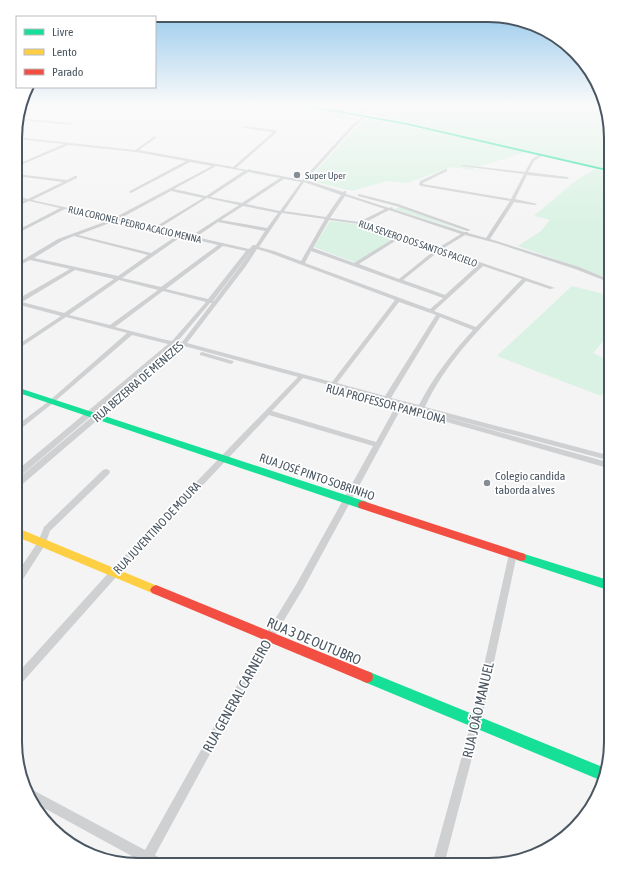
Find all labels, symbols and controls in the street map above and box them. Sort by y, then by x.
legend [16,16,156,88]
text: Livre [52,25,73,39]
text: Lento [52,45,77,59]
text: Parado [52,65,84,79]
marker: Super Uper [292,170,302,180]
place label: Super Uper [305,170,347,181]
street label: RUA CORONEL PEDRO ACACIO MENNA [67,204,203,245]
street label: RUA SEVERO DOS SANTOS PACIELO [357,218,479,269]
street label: RUA BEZERRA DE MENEZES [90,339,186,425]
street label: RUA PROFESSOR PAMPLONA [324,381,448,427]
street label: RUA JOSÉ PINTO SOBRINHO [258,451,376,503]
place label: Colegio candida taborda alves [495,469,565,497]
marker: Colegio candida taborda alves [482,478,492,488]
street label: RUA JUVENTINO DE MOURA [111,479,204,577]
street label: RUA 3 DE OUTUBRO [264,614,364,668]
street label: RUA GENERAL CARNEIRO [199,637,275,755]
street label: RUA JOÃO MANUEL [459,660,497,759]

